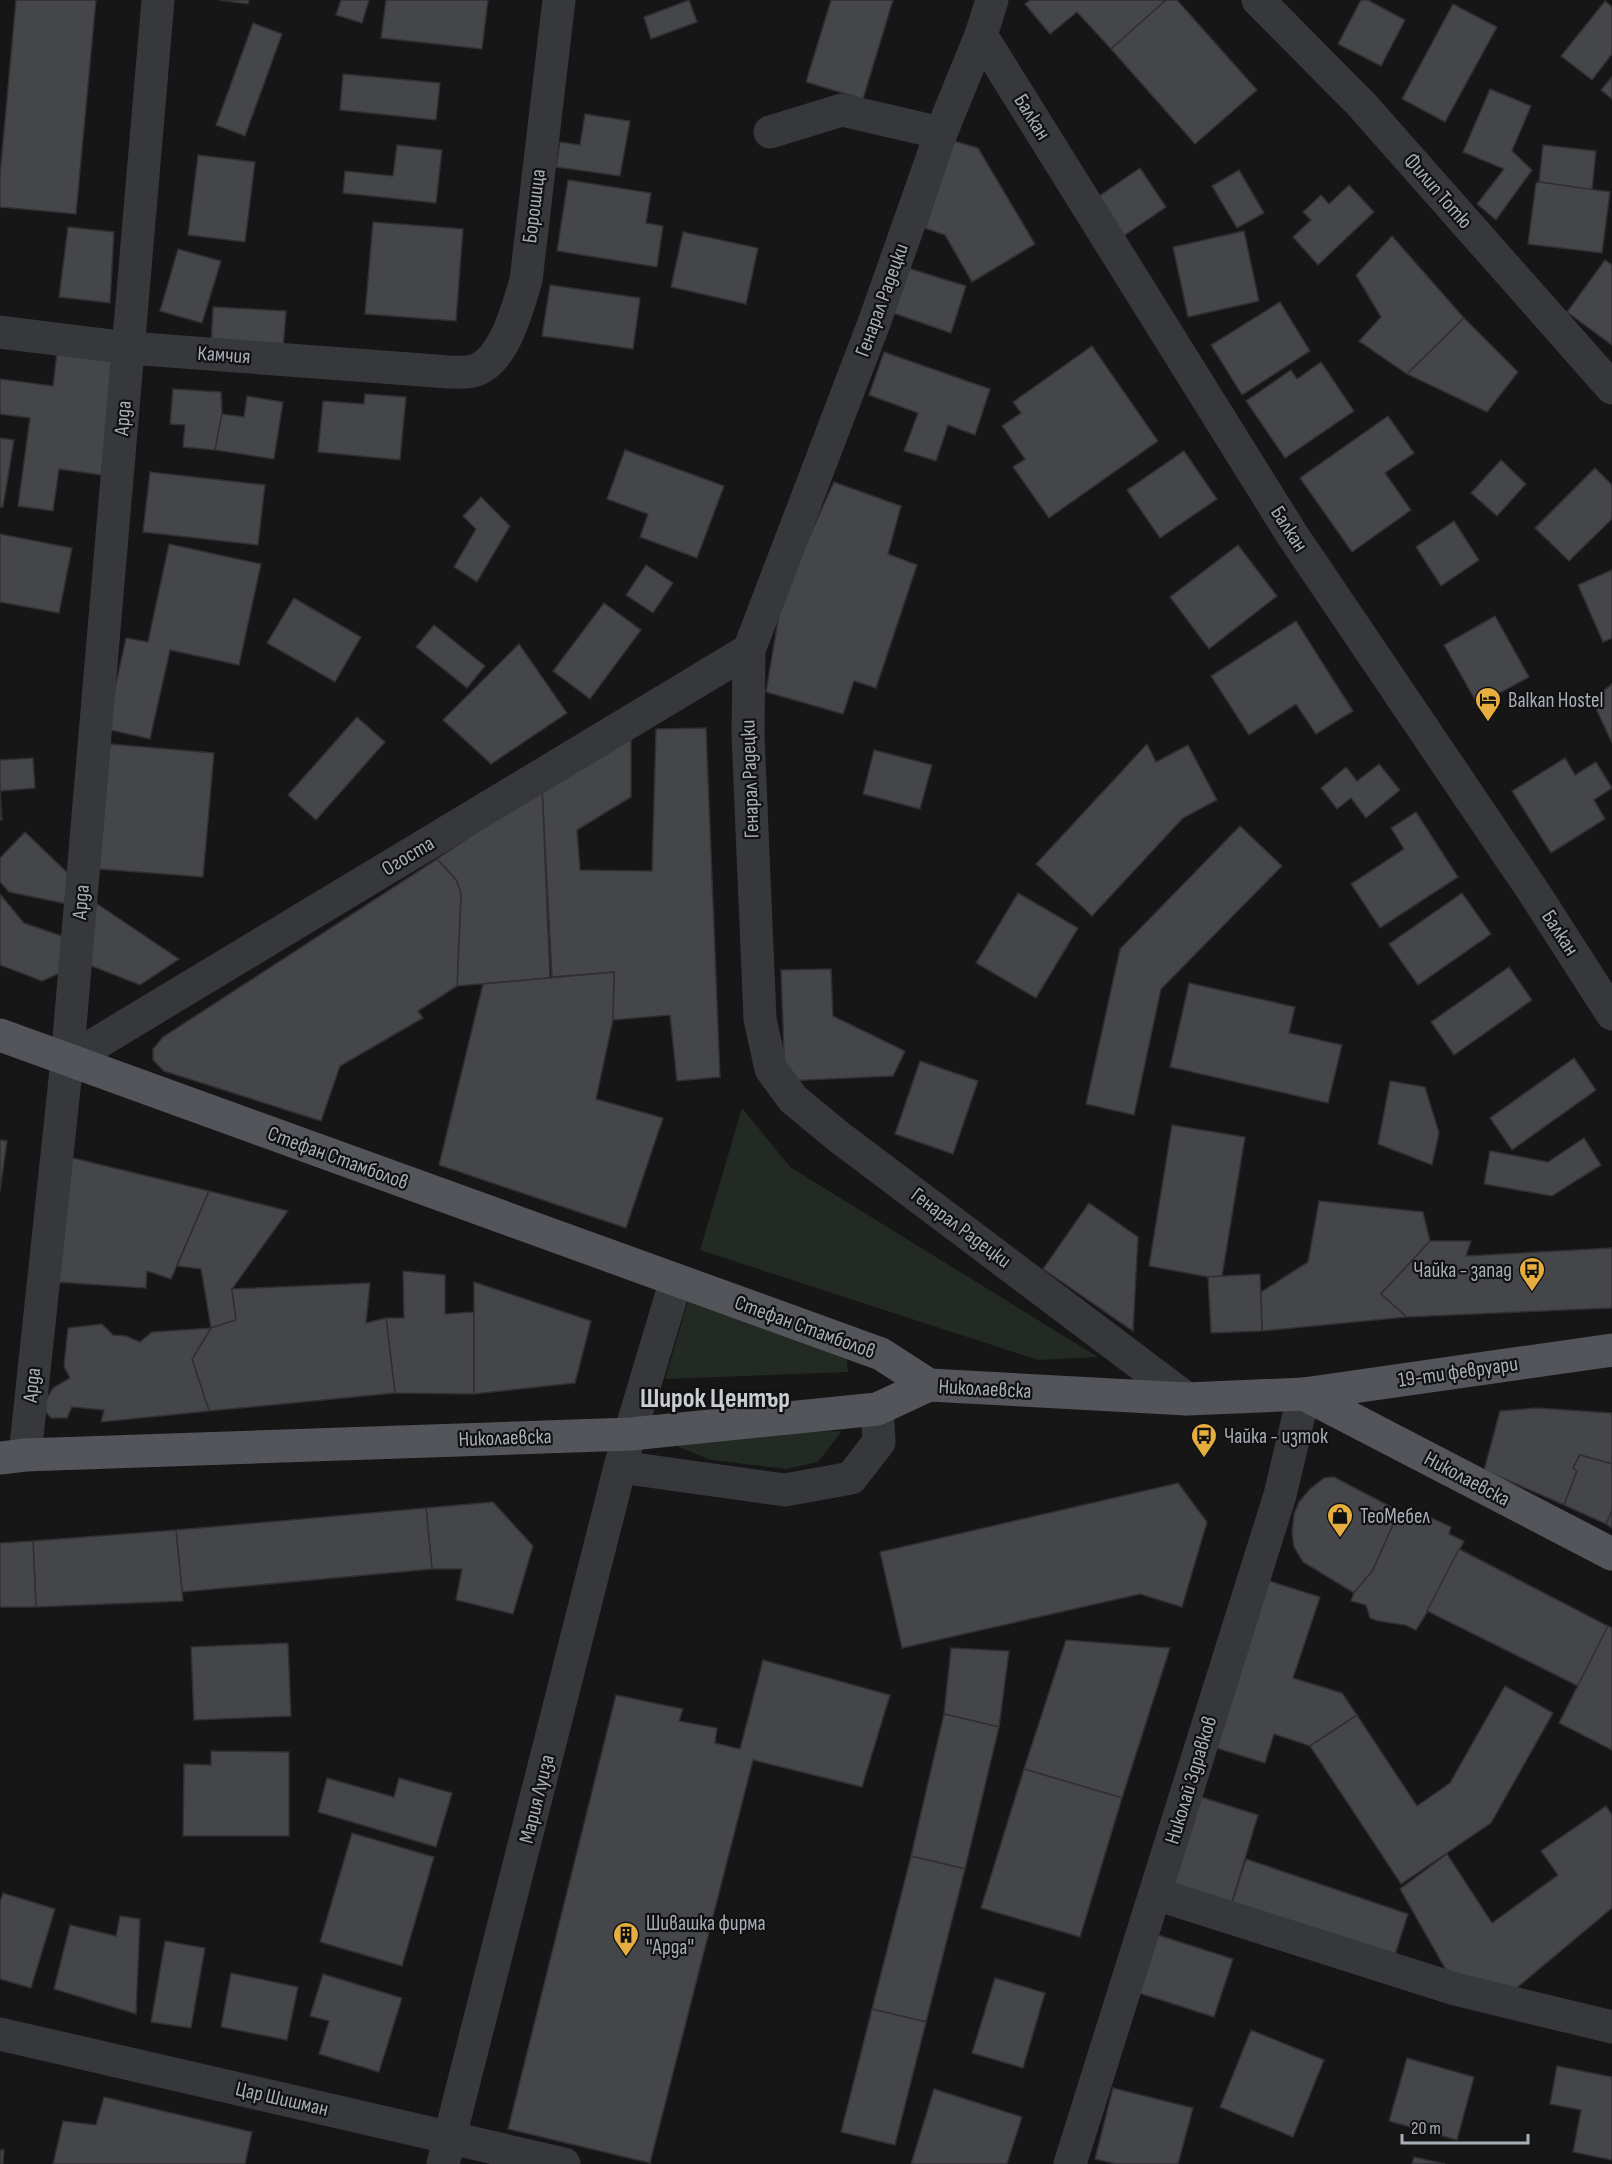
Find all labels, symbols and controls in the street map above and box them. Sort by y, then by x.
street label: Балкан [1008,89,1056,145]
street label: Филип Тотю [1399,148,1477,234]
street label: Борошица [517,168,551,244]
street label: Генарал Радецки [850,240,914,360]
street label: Камчия [197,341,251,369]
street label: Арда [109,400,137,437]
street label: Балкан [1265,502,1313,556]
hotel icon: Balkan Hostel [1473,685,1503,723]
place label: Balkan Hostel [1508,688,1603,713]
street label: Генарал Радецки [735,719,765,839]
street label: Огоста [377,831,439,881]
street label: Арда [67,884,95,921]
street label: Балкан [1536,906,1584,960]
street label: Стефан Стамболов [264,1121,412,1195]
street label: Генарал Радецки [906,1182,1016,1274]
bus stop icon: Чайка - запад [1517,1255,1547,1293]
place label: Чайка - запад [1413,1258,1512,1283]
street label: Стефан Стамболов [731,1290,879,1364]
street label: 19-ти февруари [1397,1351,1519,1393]
street label: Арда [18,1366,46,1405]
street label: Николаевска [938,1374,1032,1404]
district label: Широк Център [640,1383,790,1415]
bus stop icon: Чайка - изток [1189,1421,1219,1459]
street label: Николаевска [458,1424,552,1452]
place label: Чайка - изток [1224,1424,1328,1449]
street label: Николаевска [1420,1446,1514,1512]
shop icon: ТеоМебел [1325,1501,1355,1539]
place label: ТеоМебел [1360,1504,1430,1529]
street label: Николай Здравков [1160,1713,1222,1847]
street label: Мария Луиза [514,1752,560,1846]
place label: Шивашка фирма ''Арда'' [646,1911,766,1960]
building icon: Шивашка фирма ''Арда'' [611,1920,641,1958]
street label: Цар Шишман [233,2076,331,2122]
scale bar [1402,2107,1528,2145]
text: 20 m [1411,2118,1441,2139]

